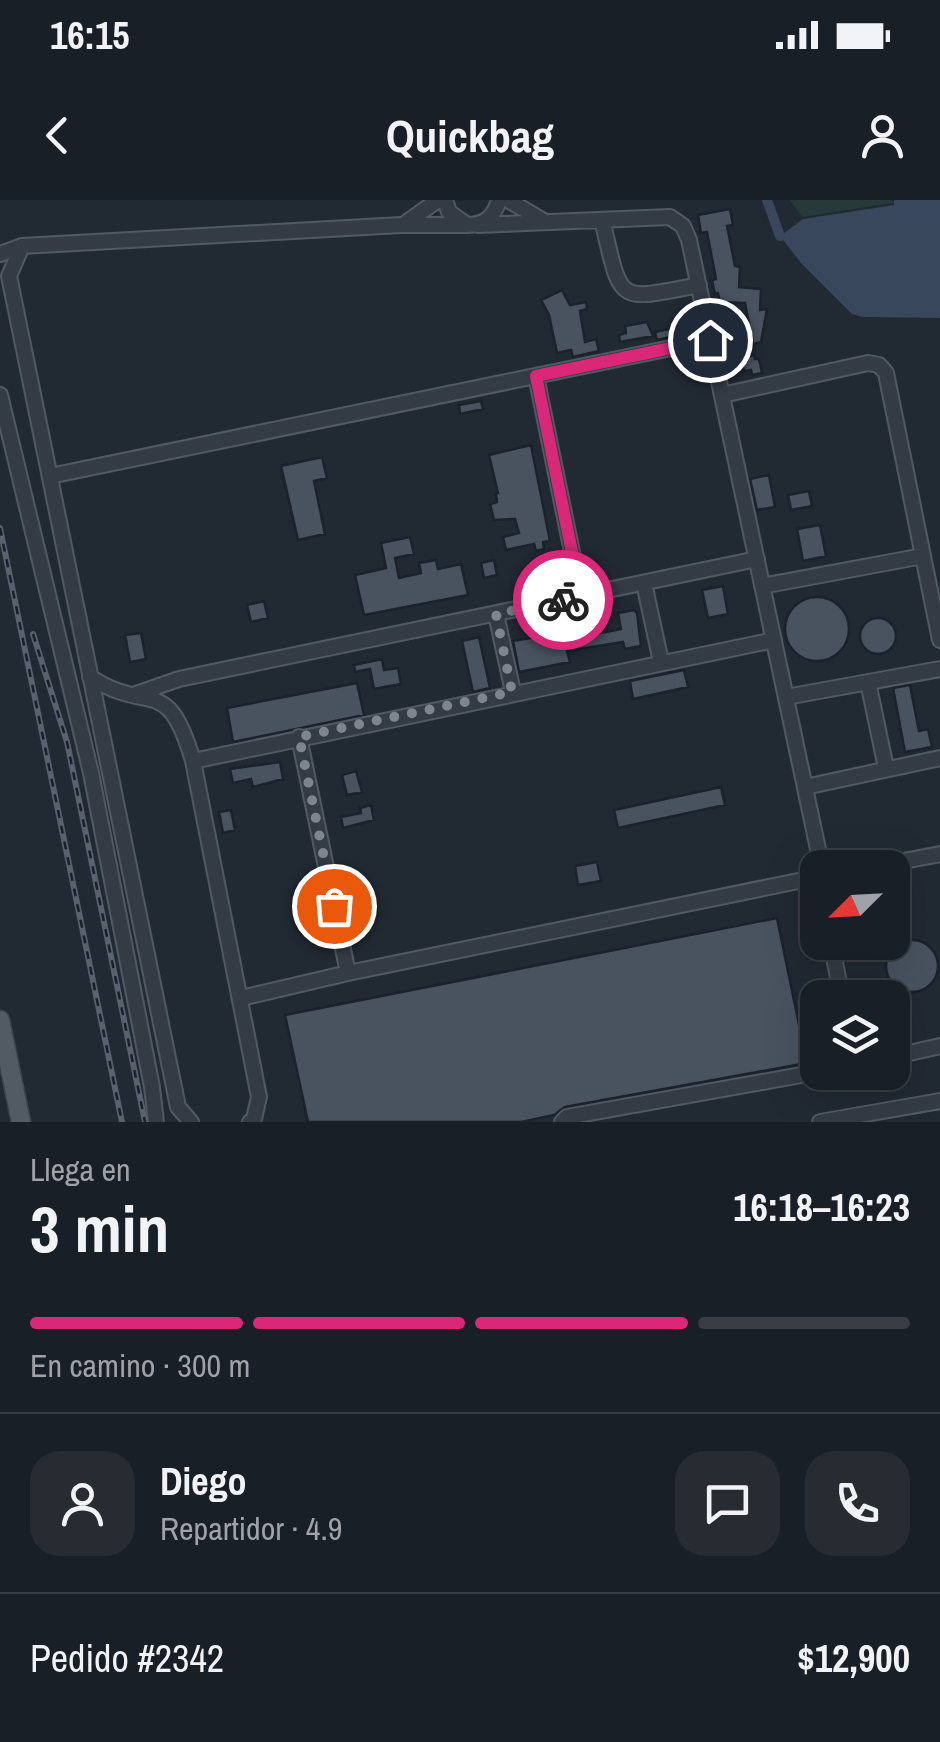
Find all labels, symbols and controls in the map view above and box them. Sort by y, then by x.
text: 16:15 [50,10,130,61]
text: Quickbag [386,105,554,166]
icon: back [30,108,85,163]
icon: person [855,108,910,163]
pin [668,298,753,383]
icon: home [683,313,738,368]
courier [513,550,613,650]
icon: bike [536,573,591,628]
north arrow [800,850,910,960]
map controls [800,850,910,1090]
pin [292,864,377,949]
icon: bag [307,879,362,934]
button: layers [800,980,910,1090]
text: Llega en [30,1148,131,1191]
text: 16:18–16:23 [733,1182,910,1233]
text: 3 min [30,1185,169,1272]
text: En camino · 300 m [30,1344,250,1387]
button: person [30,1451,135,1556]
button: chat [675,1451,780,1556]
button: phone [805,1451,910,1556]
text: Diego [160,1456,247,1507]
text: Repartidor · 4.9 [160,1507,342,1550]
text: Pedido #2342 [30,1633,224,1684]
text: $12,900 [797,1633,910,1684]

